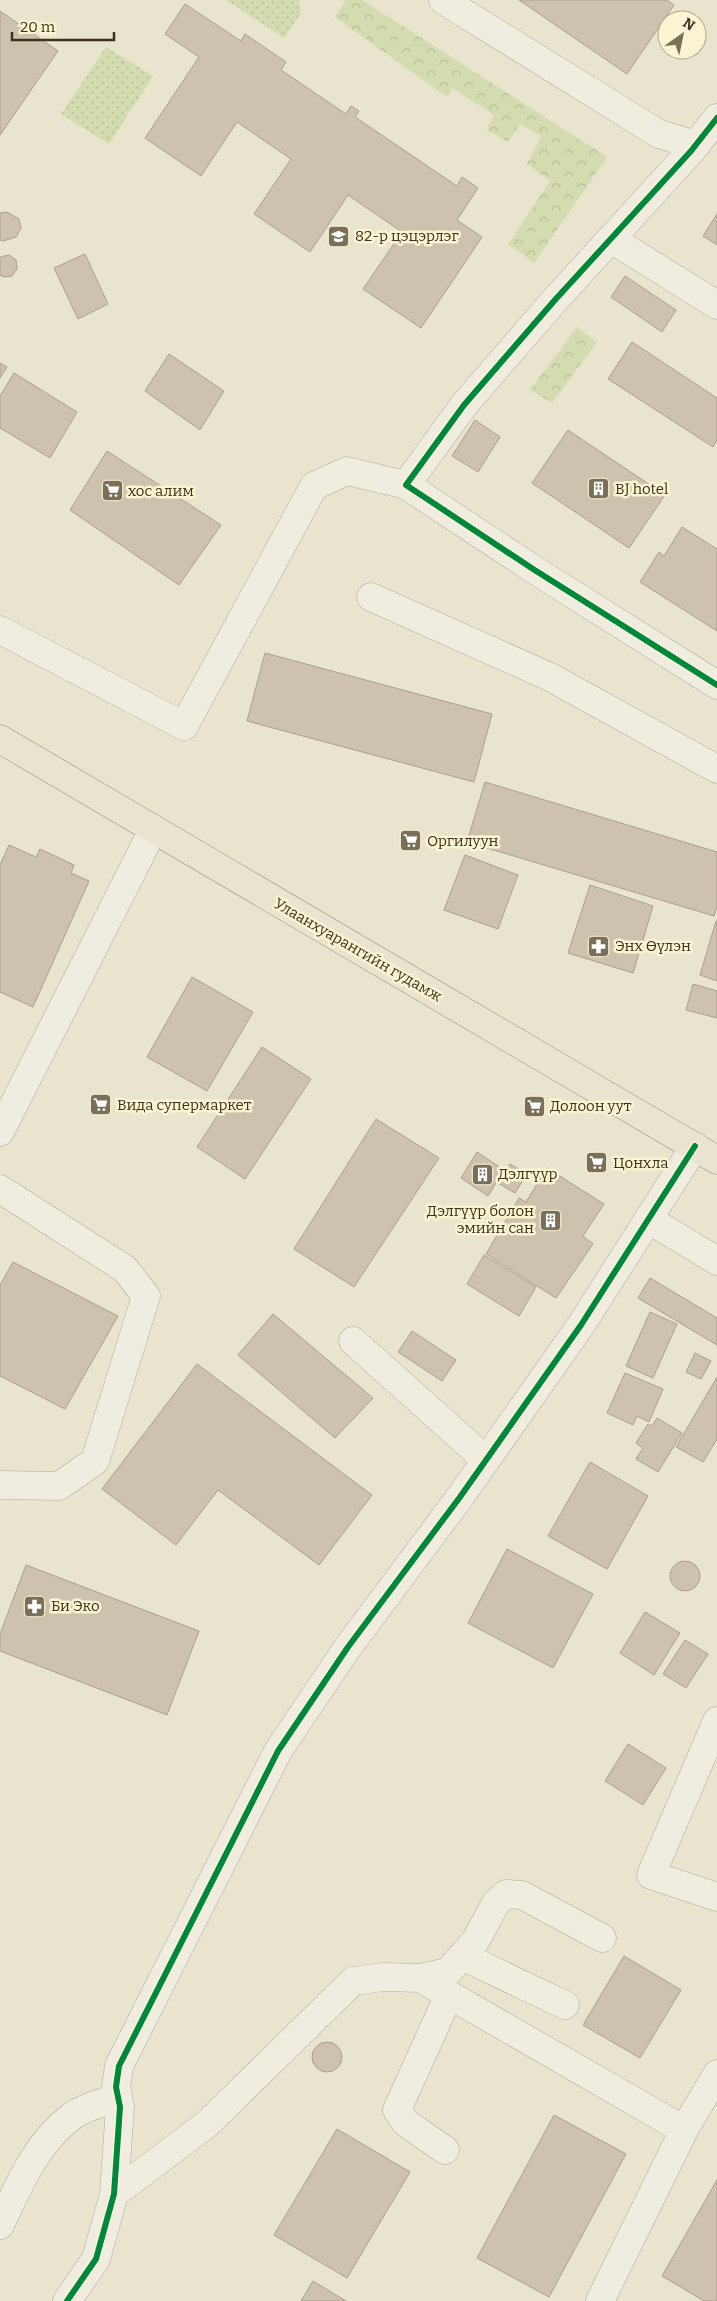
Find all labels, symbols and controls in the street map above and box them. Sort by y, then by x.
scale bar [12,10,115,42]
north arrow [657,10,707,60]
text: N [680,14,698,35]
text: 20 m [20,18,56,36]
school or university icon: 82-р цэцэрлэг [327,224,351,248]
place label: 82-р цэцэрлэг [355,227,459,245]
building icon: BJ hotel [587,477,611,501]
supermarket icon: хос алим [100,479,124,503]
place label: BJ hotel [615,480,668,498]
place label: хос алим [128,482,194,500]
supermarket icon: Оргилуун [399,829,423,853]
place label: Оргилуун [427,832,499,850]
street label: Улаанхуарангийн гудамж [271,894,446,1006]
pharmacy icon: Энх Өүлэн [587,934,611,958]
place label: Энх Өүлэн [615,937,691,955]
supermarket icon: Вида супермаркет [89,1093,113,1117]
supermarket icon: Долоон уут [522,1094,546,1118]
place label: Вида супермаркет [117,1096,252,1114]
place label: Долоон уут [550,1097,632,1115]
supermarket icon: Цонхла [585,1151,609,1175]
place label: Цонхла [613,1154,669,1172]
building icon: Дэлгүүр [470,1162,494,1186]
place label: Дэлгүүр [498,1165,558,1183]
place label: Дэлгүүр болон эмийн сан [427,1202,534,1237]
building icon: Дэлгүүр болон эмийн сан [538,1208,562,1232]
pharmacy icon: Би Эко [23,1594,47,1618]
place label: Би Эко [51,1597,100,1615]

